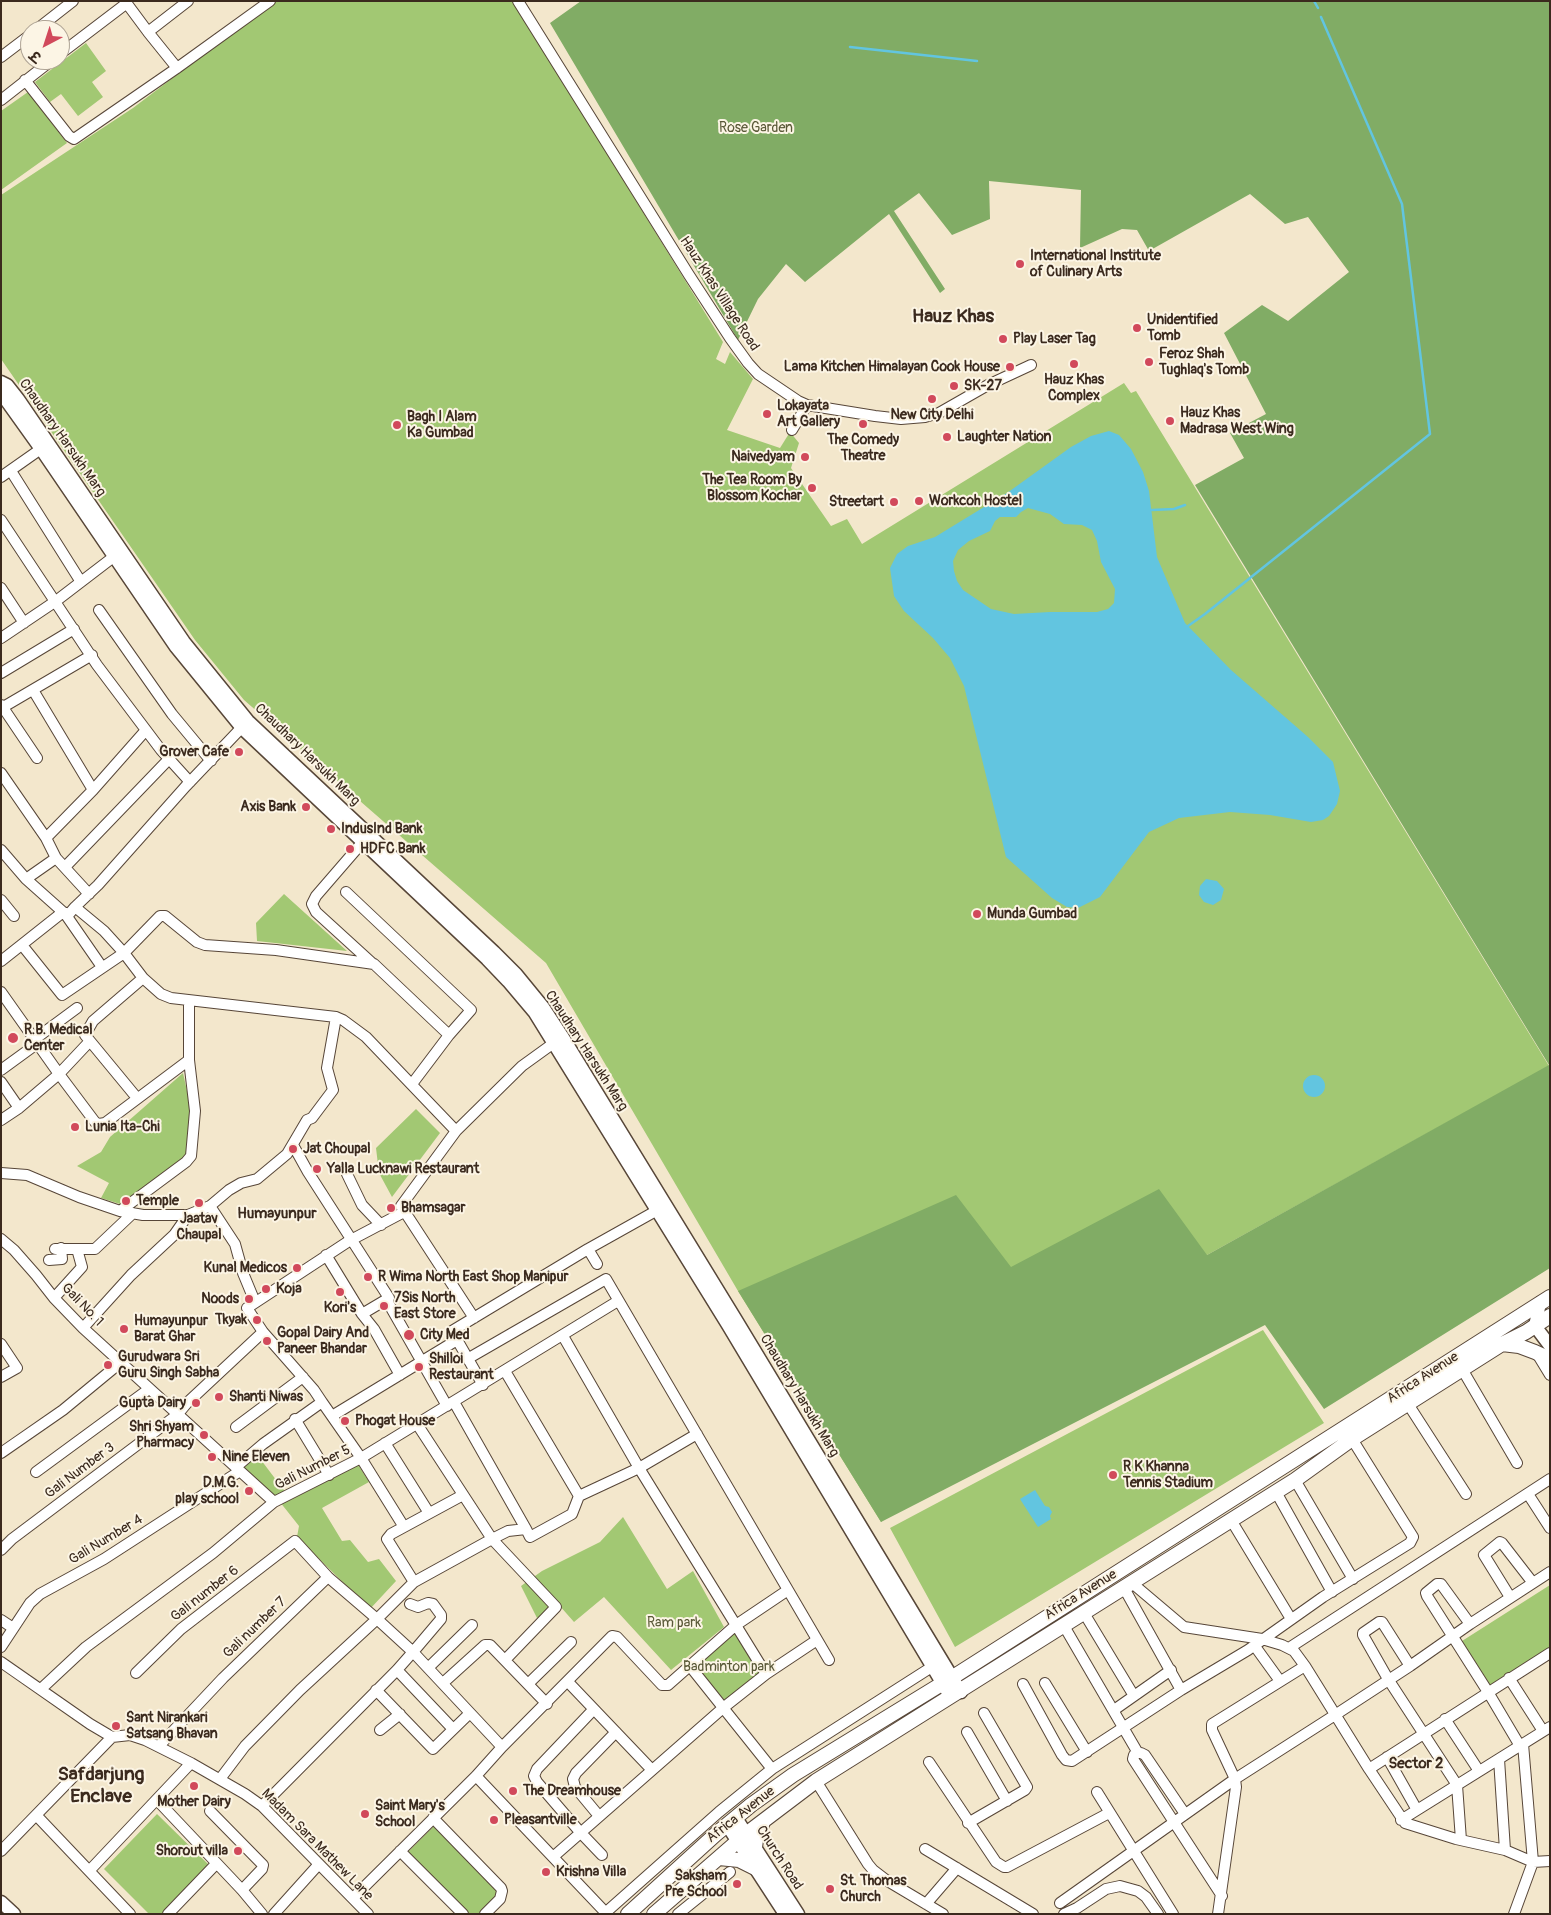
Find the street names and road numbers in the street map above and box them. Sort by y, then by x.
street label: Hauz Khas Village Road [676,234,762,354]
street label: Chaudhary Harsukh Marg [15,376,109,500]
street label: Chaudhary Harsukh Marg [251,700,363,810]
street label: Chaudhary Harsukh Marg [541,988,631,1114]
street label: Gali No. 1 [57,1280,107,1330]
street label: Chaudhary Harsukh Marg [756,1332,842,1460]
street label: Africa Avenue [1384,1349,1462,1407]
street label: Gali Number 3 [42,1439,118,1503]
street label: Gali Number 5 [272,1442,354,1494]
street label: Gali Number 4 [66,1511,146,1569]
street label: Gali number 6 [168,1562,242,1626]
street label: Africa Avenue [1042,1566,1120,1624]
street label: Gali number 7 [220,1594,290,1662]
street label: Africa Avenue [704,1783,778,1847]
street label: Madam Sara Mathew Lane [258,1786,376,1904]
street label: Church Road [752,1823,806,1893]

